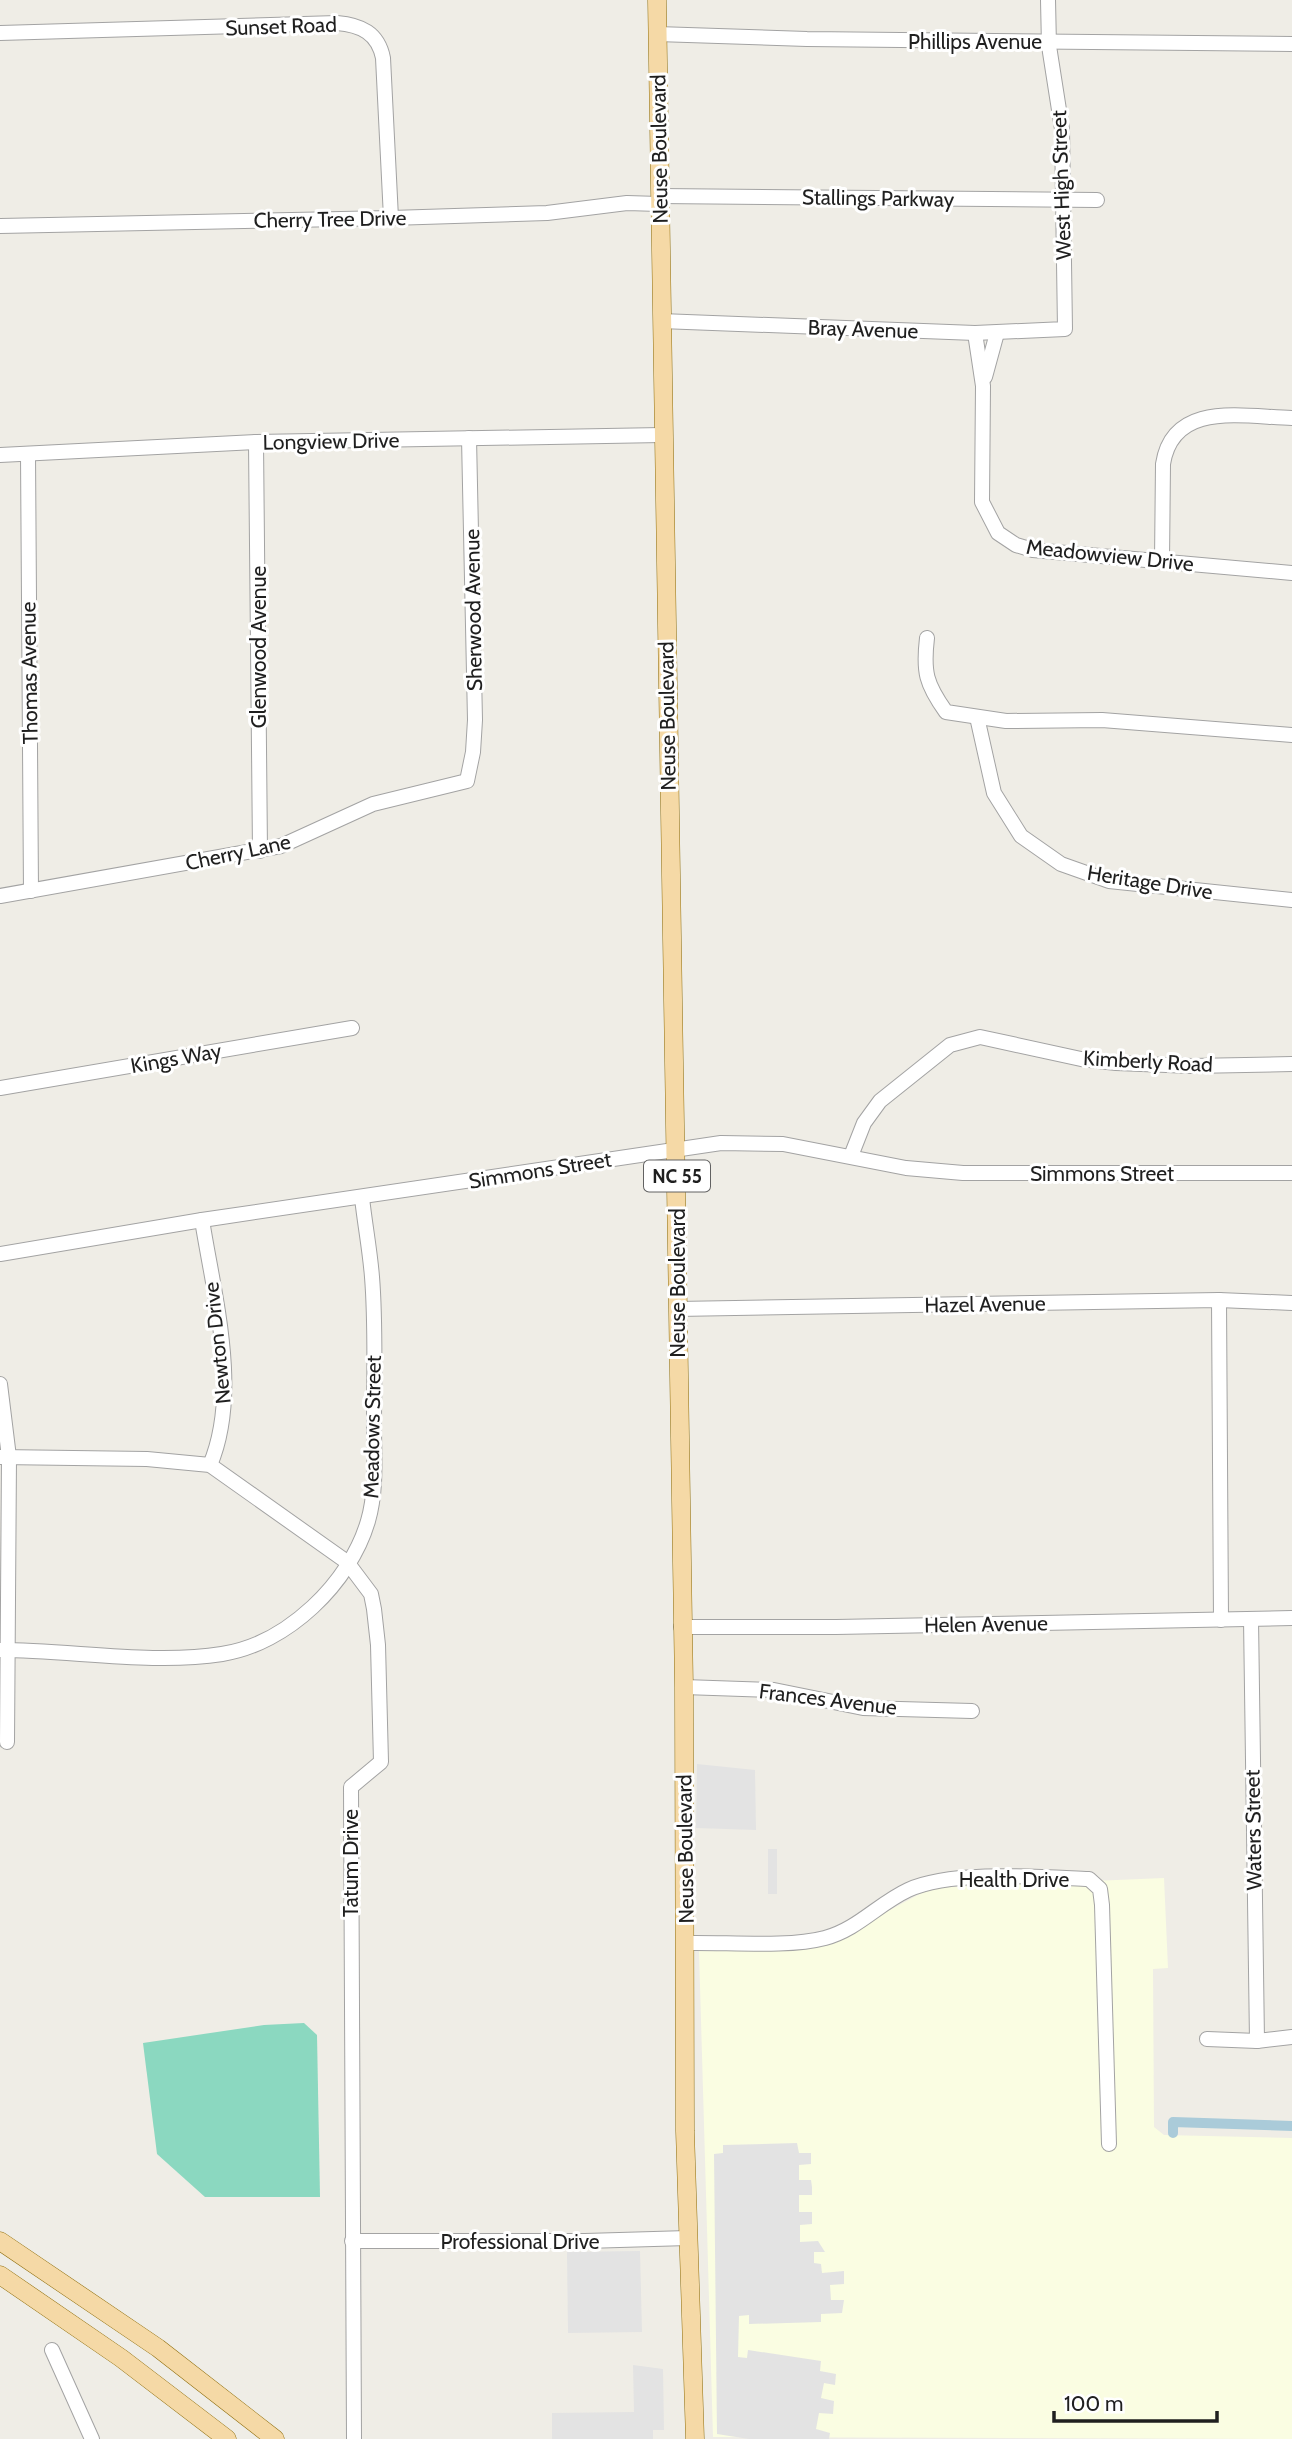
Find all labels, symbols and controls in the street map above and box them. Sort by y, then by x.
street label: Sunset Road [225,12,337,40]
street label: Phillips Avenue [908,29,1042,54]
street label: Neuse Boulevard [645,74,673,224]
street label: West High Street [1046,110,1076,260]
street label: Stallings Parkway [802,184,955,212]
street label: Cherry Tree Drive [253,205,407,233]
street label: Bray Avenue [807,315,919,343]
street label: Longview Drive [262,427,400,455]
street label: Sherwood Avenue [459,529,487,691]
street label: Meadowview Drive [1025,534,1195,576]
street label: Glenwood Avenue [246,566,271,728]
street label: Thomas Avenue [15,601,43,744]
street label: Neuse Boulevard [653,641,681,791]
street label: Cherry Lane [183,829,293,875]
street label: Heritage Drive [1086,860,1215,904]
street label: Kings Way [129,1038,224,1078]
street label: Kimberly Road [1082,1045,1214,1077]
street label: Simmons Street [467,1146,613,1194]
road number: NC 55 [644,1160,710,1192]
street label: Simmons Street [1030,1161,1174,1186]
street label: Neuse Boulevard [665,1208,690,1358]
street label: Newton Drive [198,1280,236,1405]
street label: Hazel Avenue [924,1290,1046,1318]
street label: Meadows Street [358,1355,386,1499]
street label: Helen Avenue [924,1610,1048,1638]
street label: Frances Avenue [758,1678,898,1720]
street label: Waters Street [1239,1769,1267,1891]
street label: Neuse Boulevard [671,1774,699,1924]
street label: Tatum Drive [338,1809,363,1917]
street label: Health Drive [959,1867,1069,1892]
street label: Professional Drive [440,2229,600,2254]
scale bar [1054,2380,1217,2424]
text: 100 m [1064,2391,1123,2416]

